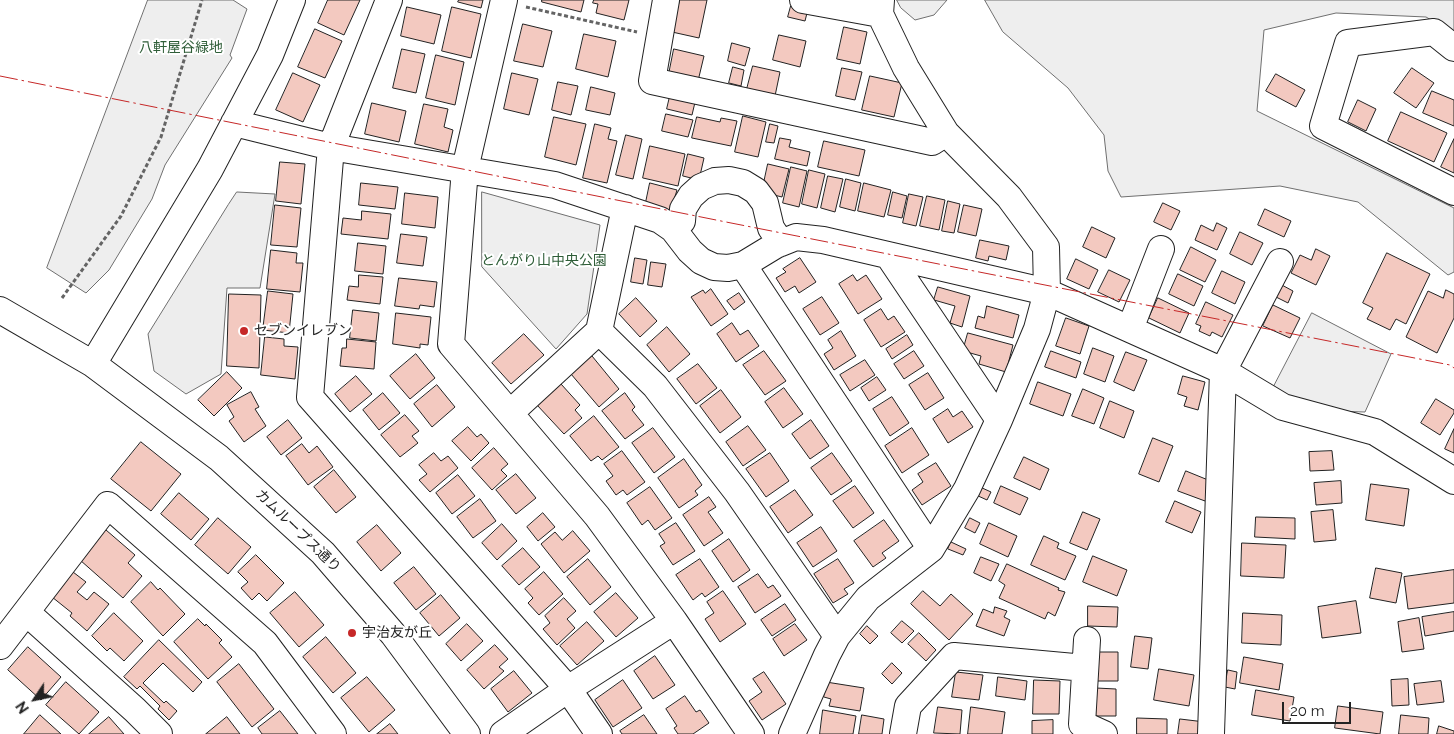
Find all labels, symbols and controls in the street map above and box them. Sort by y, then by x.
park label: 八軒屋谷緑地 [139,40,223,56]
park label: とんがり山中央公園 [481,253,607,269]
place label: セブンイレブン [254,323,352,339]
marker: セブンイレブン [238,325,250,337]
street label: カムループス通り [252,486,344,576]
place label: 宇治友が丘 [362,625,432,641]
marker: 宇治友が丘 [346,627,358,639]
north arrow [10,674,60,724]
scale bar [1284,692,1353,724]
text: N [13,698,32,716]
text: 20 m [1290,702,1325,720]

